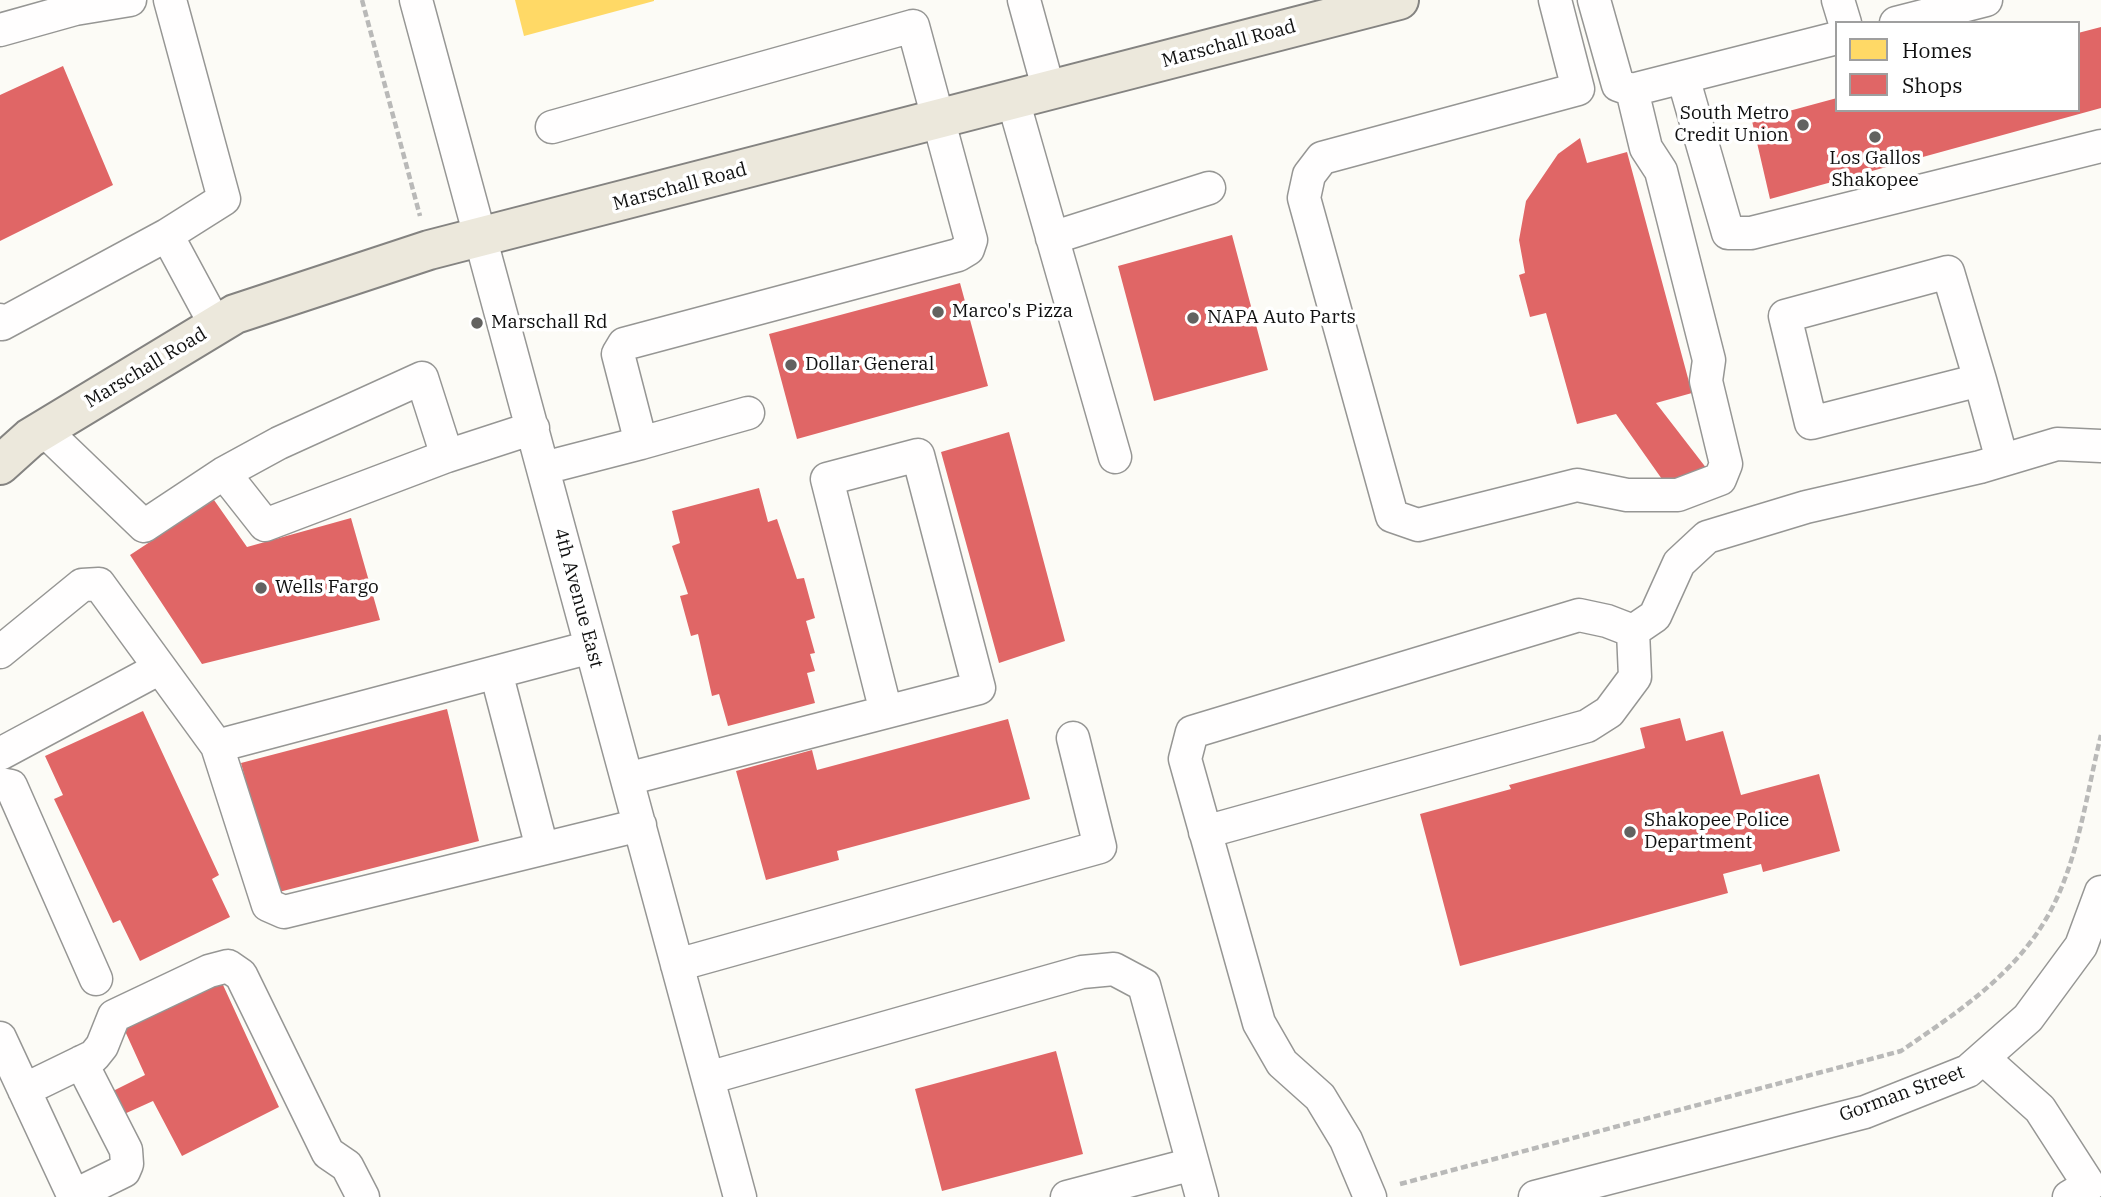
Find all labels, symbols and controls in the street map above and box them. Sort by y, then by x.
street label: Marschall Road [1160,15,1298,73]
legend [1835,21,2080,112]
text: Homes [1902,36,1972,64]
text: Shops [1902,71,1962,99]
place label: South Metro Credit Union [1675,103,1789,147]
marker: South Metro Credit Union [1795,117,1811,133]
marker: Los Gallos Shakopee [1867,129,1883,145]
place label: Los Gallos Shakopee [1829,148,1921,192]
street label: Marschall Road [611,158,749,216]
place label: Marco's Pizza [952,301,1073,323]
marker: Marco's Pizza [930,304,946,320]
place label: NAPA Auto Parts [1207,307,1356,329]
marker: NAPA Auto Parts [1185,310,1201,326]
place label: Marschall Rd [491,312,608,334]
marker: Marschall Rd [469,315,485,331]
street label: Marschall Road [81,323,211,413]
place label: Dollar General [805,354,934,376]
marker: Dollar General [783,357,799,373]
street label: 4th Avenue East [548,526,608,670]
place label: Wells Fargo [275,577,379,599]
marker: Wells Fargo [253,580,269,596]
place label: Shakopee Police Department [1644,810,1789,854]
marker: Shakopee Police Department [1622,824,1638,840]
street label: Gorman Street [1836,1061,1968,1127]

